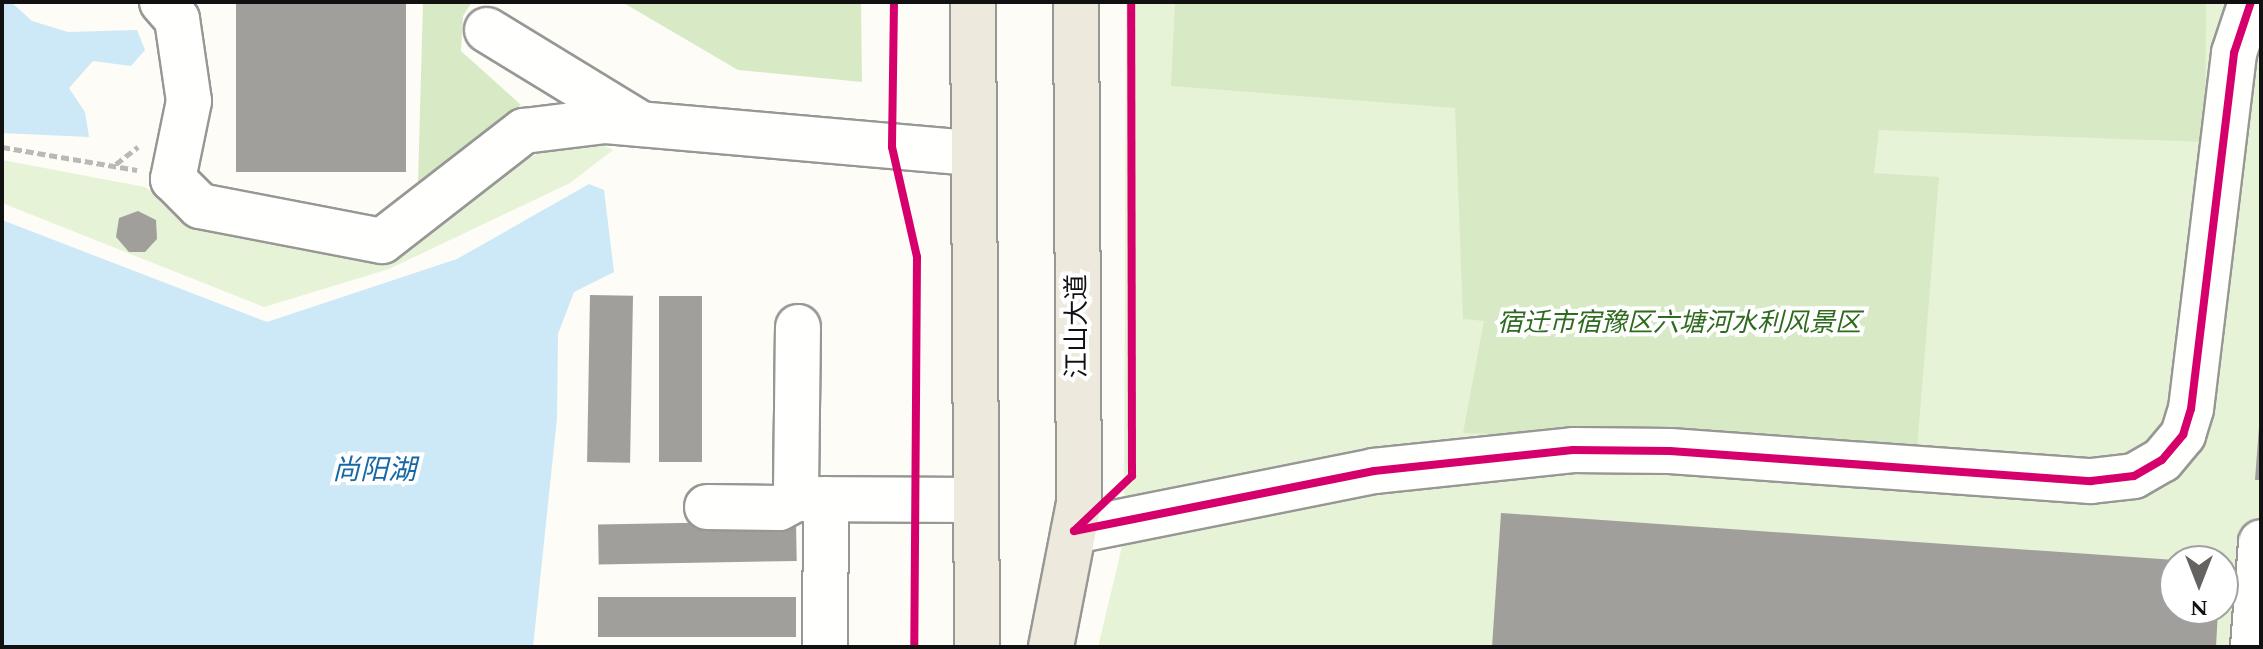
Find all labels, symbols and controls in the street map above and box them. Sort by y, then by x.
street label: 江山大道 [1062,274,1094,378]
park label: 宿迁市宿豫区六塘河水利风景区 [1497,308,1861,340]
water label: 尚阳湖 [332,454,416,488]
north arrow [2159,545,2239,625]
text: N [2190,591,2208,624]

